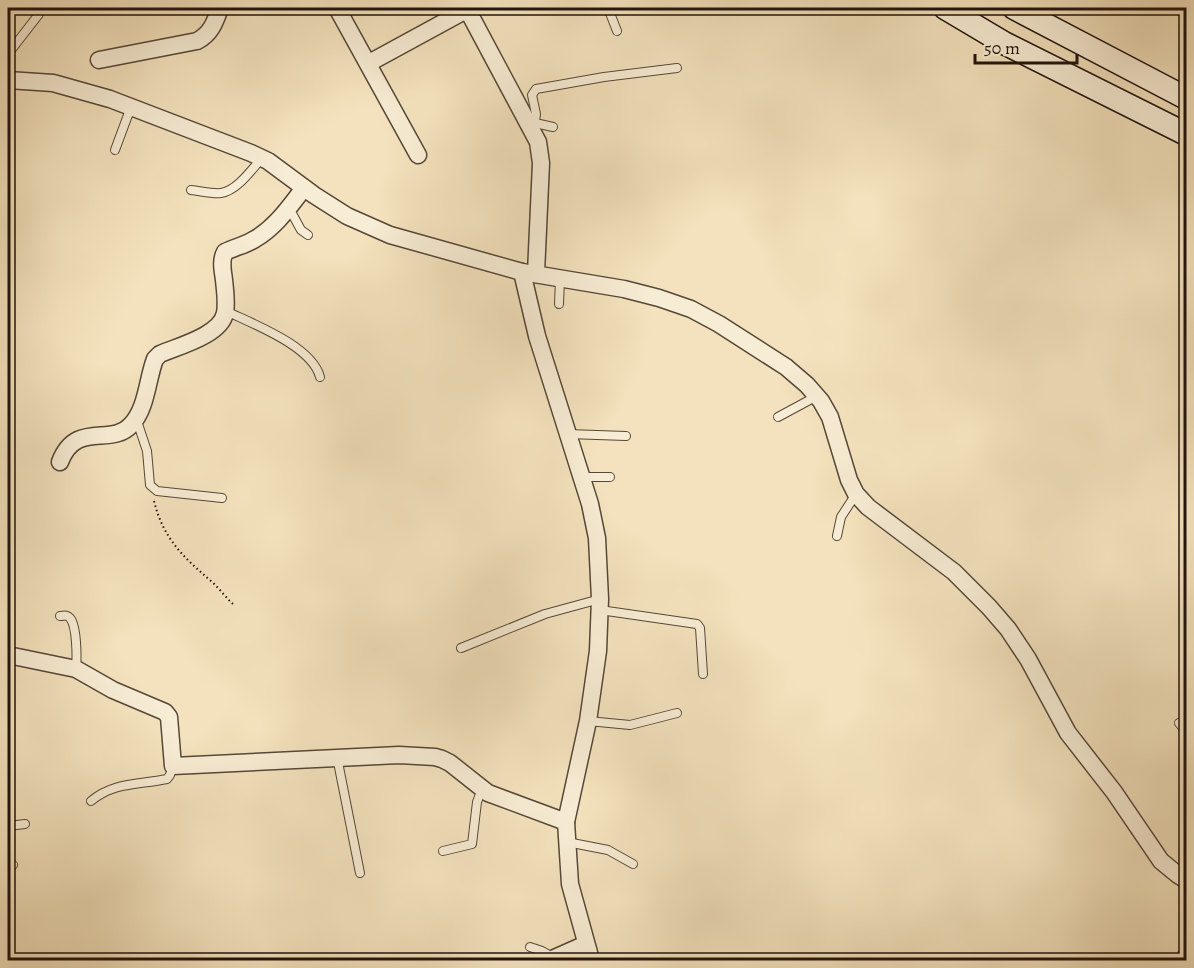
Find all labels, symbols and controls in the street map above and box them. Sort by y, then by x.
scale bar [975,27,1077,65]
text: 50 m [984,36,1020,60]

